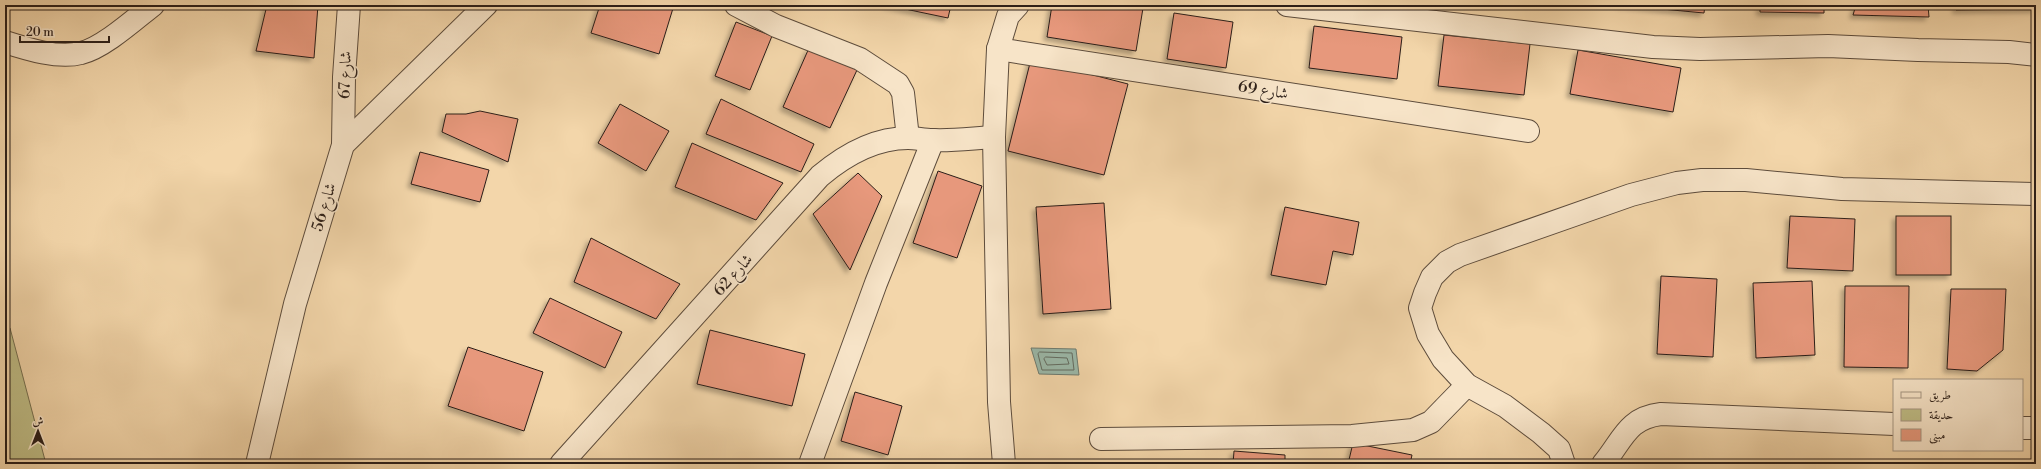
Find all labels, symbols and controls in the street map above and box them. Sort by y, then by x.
scale bar [20,18,109,44]
text: 20 m [26,25,54,40]
street label: شارع 67 [334,51,359,99]
street label: شارع 69 [1236,76,1289,107]
street label: شارع 56 [307,180,344,235]
street label: شارع 62 [709,250,759,302]
legend [1893,379,2023,451]
text: طريق [1929,388,1951,403]
text: حديقة [1929,408,1953,423]
north arrow [18,411,58,451]
text: ش [33,415,44,429]
text: مبنى [1929,428,1945,444]

